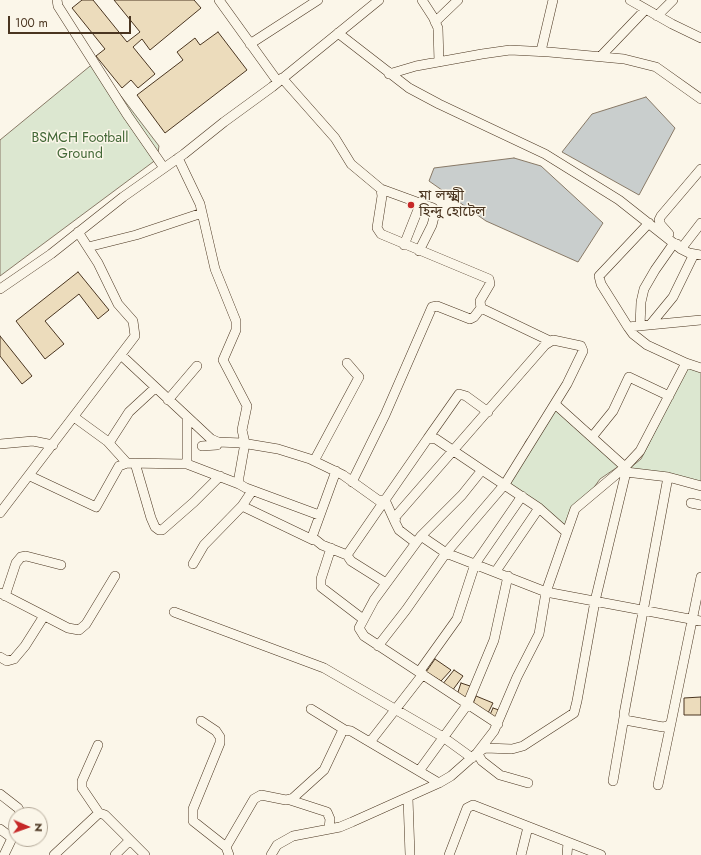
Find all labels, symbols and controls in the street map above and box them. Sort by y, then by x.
scale bar [10,8,133,34]
text: 100 m [15,14,48,32]
park label: BSMCH Football Ground [31,131,129,164]
place label: মা লক্ষ্মী হিন্দু হোটেল [419,189,486,222]
marker: মা লক্ষ্মী হিন্দু হোটেল [406,200,416,210]
north arrow [8,807,48,847]
text: N [31,823,47,832]

